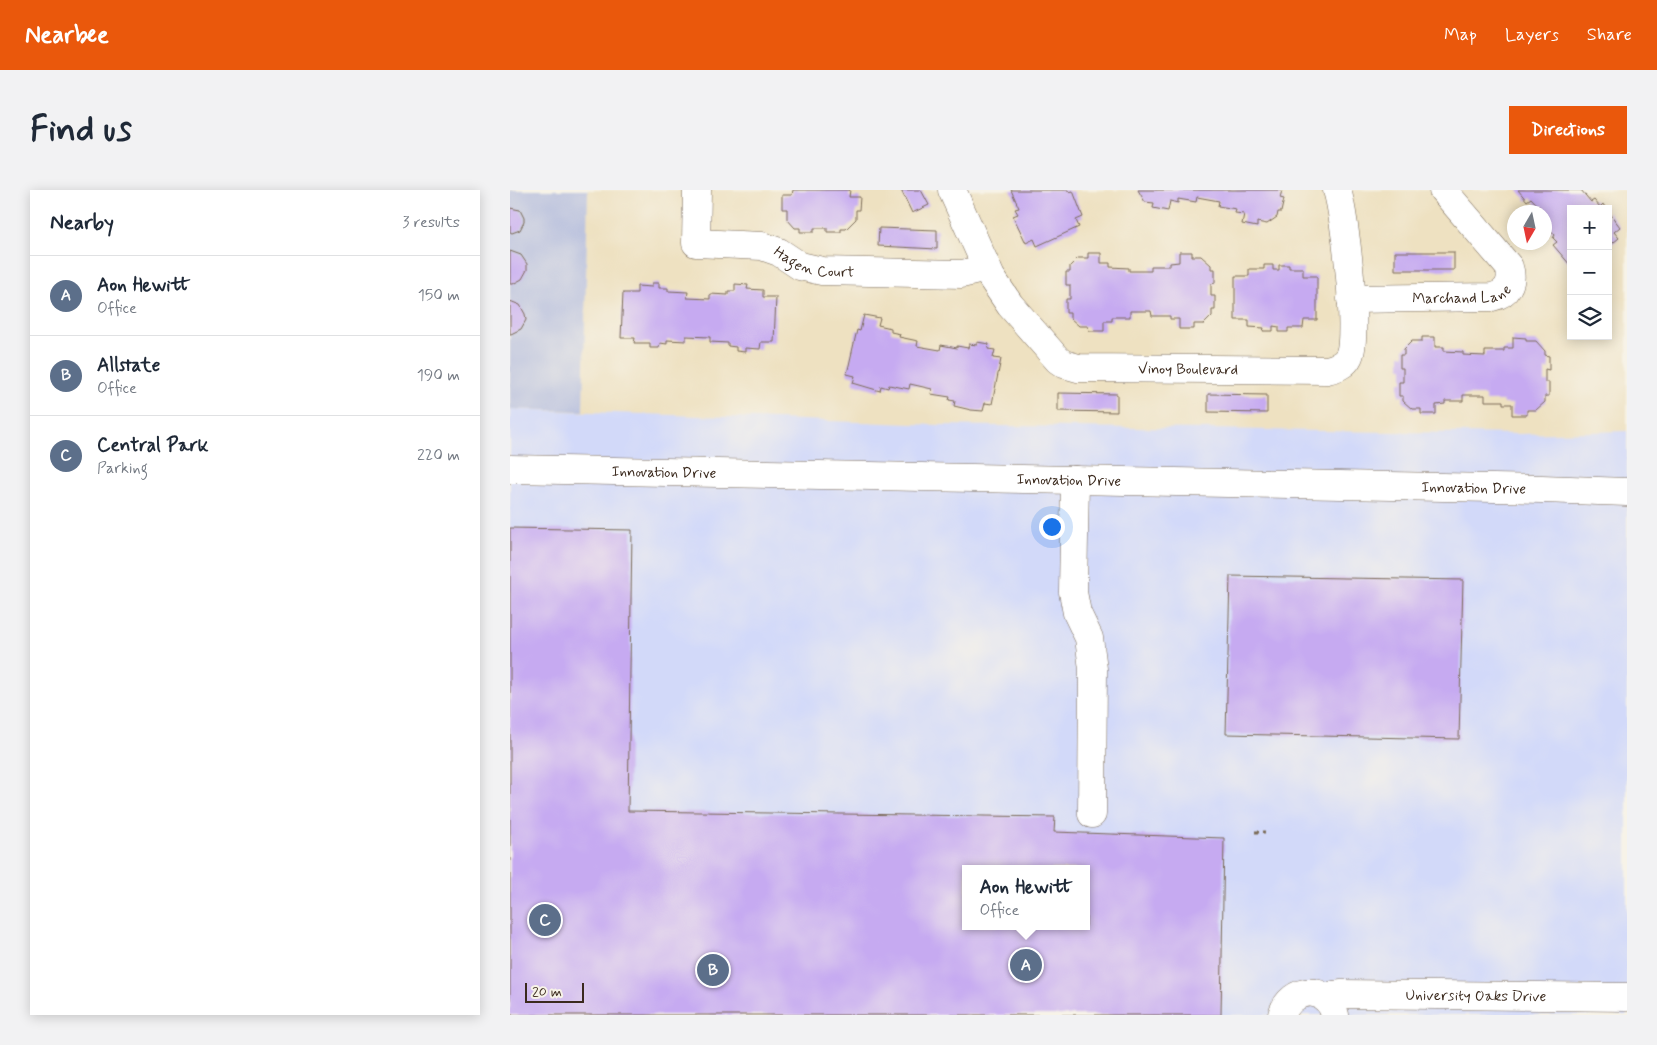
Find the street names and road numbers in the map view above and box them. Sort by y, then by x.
street label: Hagen Court [769,242,854,283]
street label: Marchand Lane [1412,281,1517,309]
street label: Vinoy Boulevard [1138,359,1238,380]
street label: Innovation Drive [611,462,717,484]
street label: Innovation Drive [1016,470,1122,492]
street label: Innovation Drive [1421,478,1527,500]
street label: University Oaks Drive [1405,986,1547,1007]

